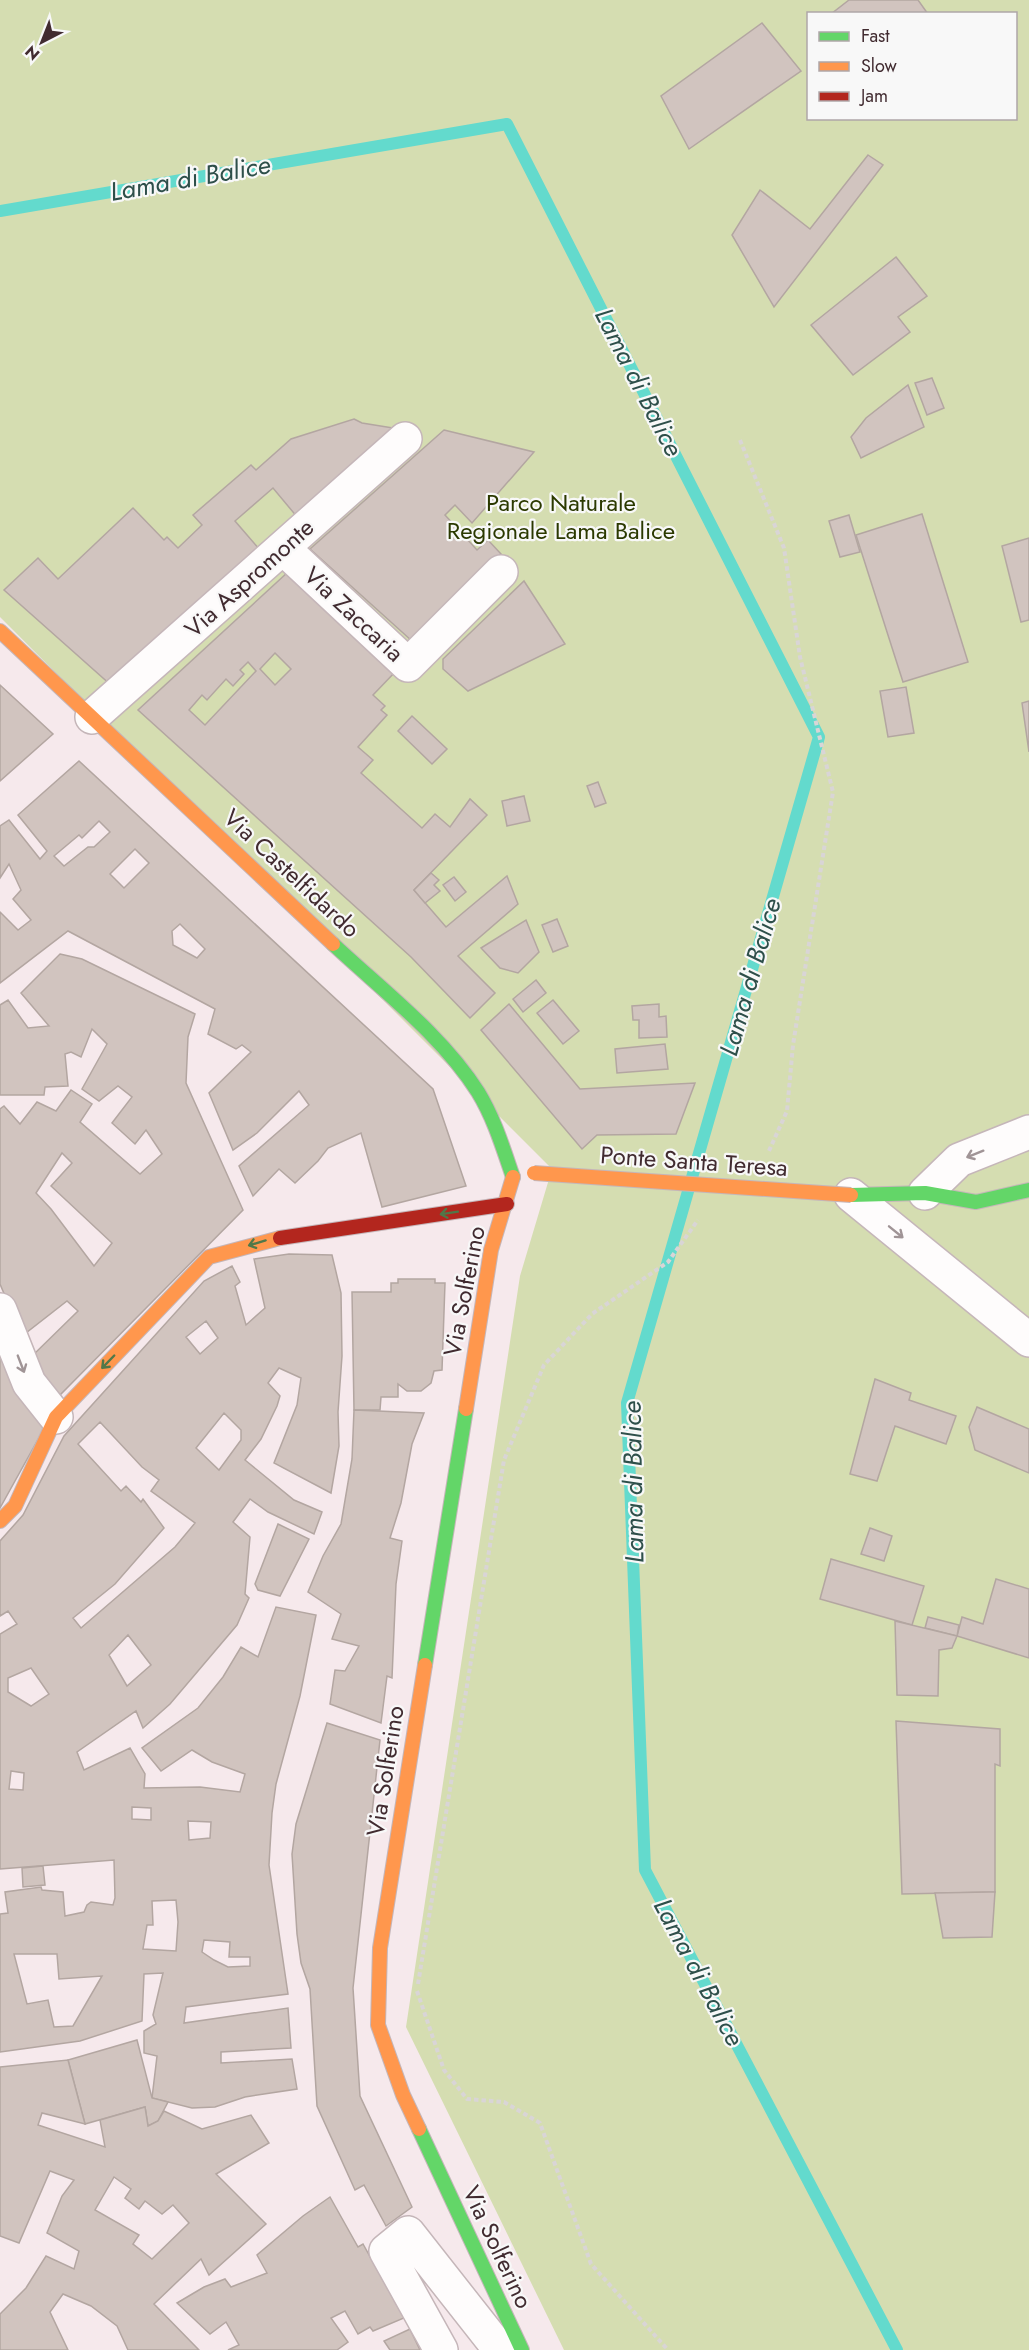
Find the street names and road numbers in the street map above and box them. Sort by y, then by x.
street label: Via Aspromonte [177,510,321,646]
street label: Via Zaccaria [296,558,412,670]
street label: Via Castelfidardo [216,800,368,946]
street label: Ponte Santa Teresa [599,1137,789,1185]
street label: Via Solferino [434,1223,494,1359]
street label: Via Solferino [357,1703,413,1839]
street label: Via Solferino [454,2180,542,2314]

